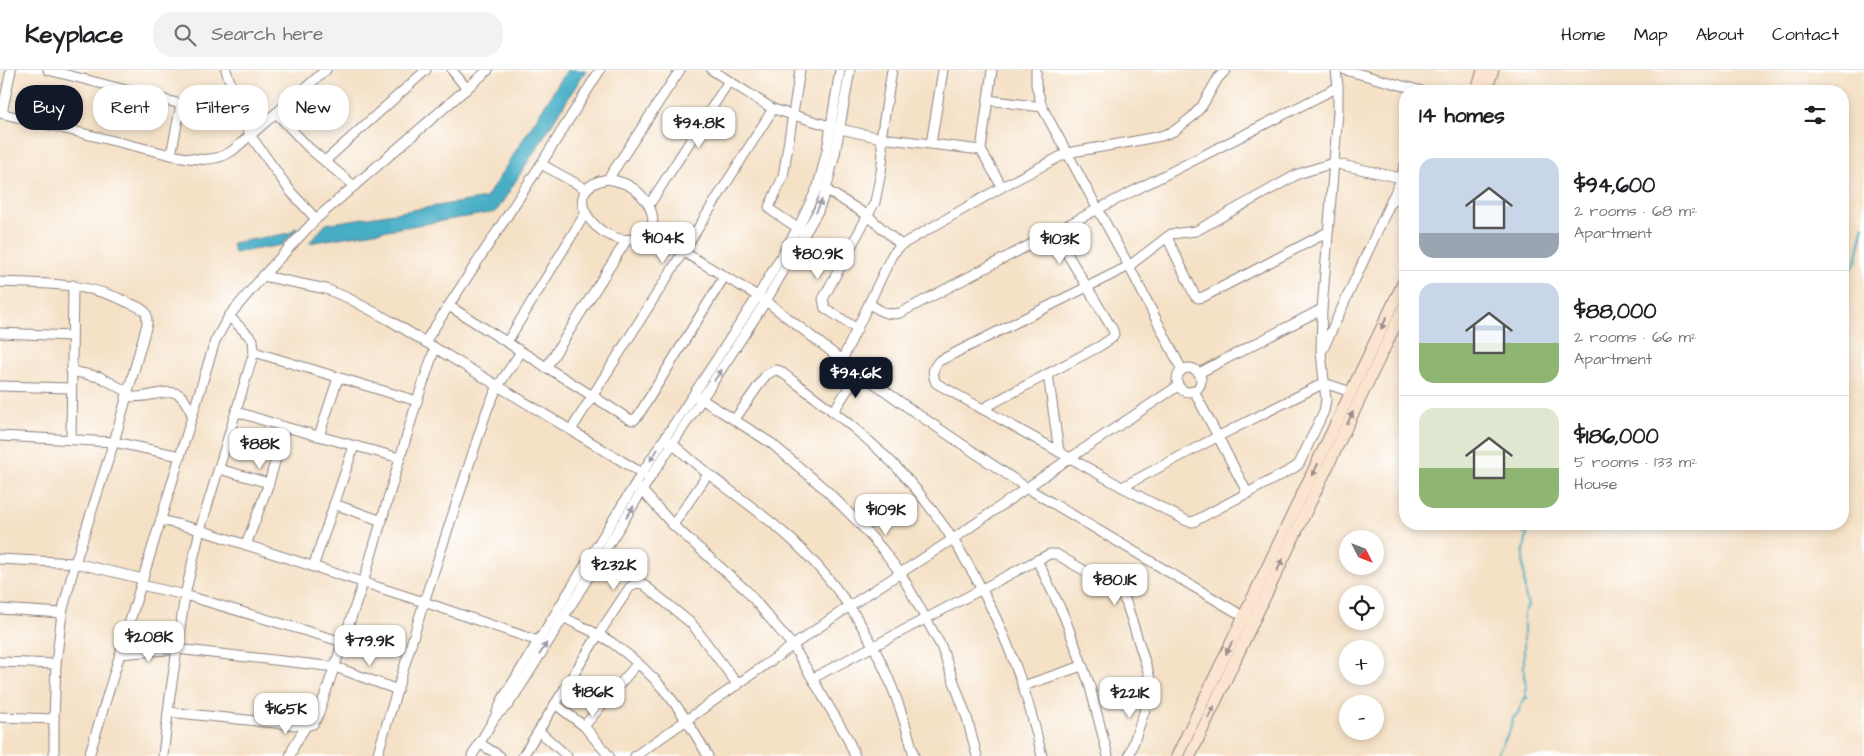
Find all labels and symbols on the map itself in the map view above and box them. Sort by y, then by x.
pin: $94.8K [658,106,740,149]
one-way arrow [816,199,824,213]
pin: $104K [628,222,698,264]
pin: $103K [1025,222,1095,265]
pin: $80.9K [777,238,859,280]
one-way arrow [1380,316,1388,330]
pin: $94.6K [815,356,897,399]
one-way arrow [713,369,722,382]
one-way arrow [1346,411,1354,425]
pin: $88K [230,428,290,470]
one-way arrow [649,448,658,461]
one-way arrow [1310,463,1318,477]
pin: $109K [851,494,921,536]
one-way arrow [625,505,634,518]
north arrow [1339,530,1384,575]
pin: $232K [579,548,649,591]
one-way arrow [1276,558,1284,572]
pin: $80.1K [1074,564,1156,606]
pin: $208K [114,620,184,663]
pin: $79.9K [329,624,411,667]
one-way arrow [1225,640,1233,655]
one-way arrow [539,643,548,656]
pin: $186K [558,676,628,718]
pin: $221K [1095,676,1165,719]
pin: $165K [251,692,321,735]
one-way arrow [1207,705,1215,719]

